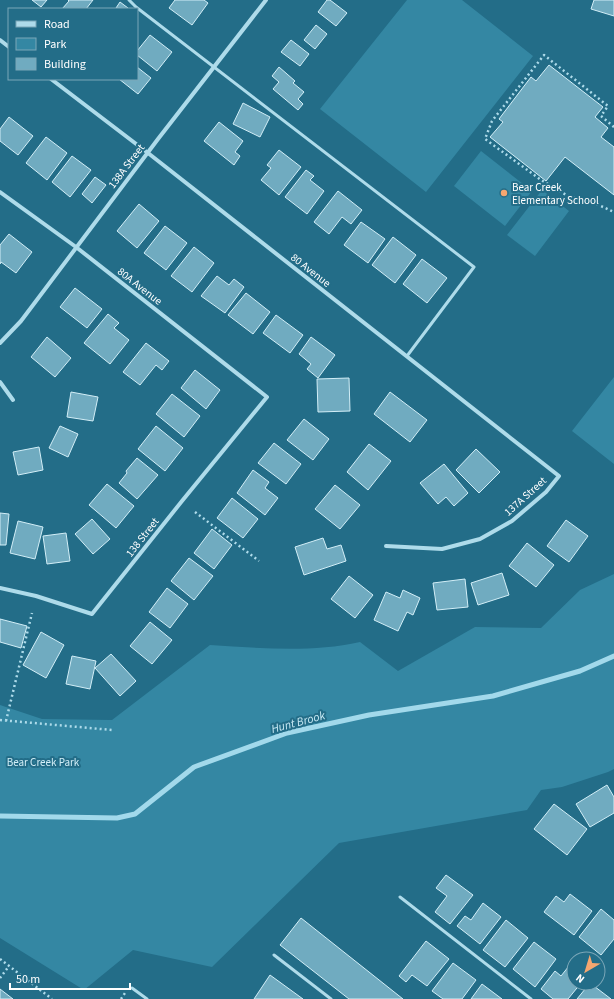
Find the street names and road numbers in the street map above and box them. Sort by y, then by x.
street label: 138A Street [105,141,148,192]
street label: 80 Avenue [288,250,334,291]
street label: 80A Avenue [114,264,166,309]
street label: 137A Street [501,473,550,519]
street label: 138 Street [122,514,163,560]

